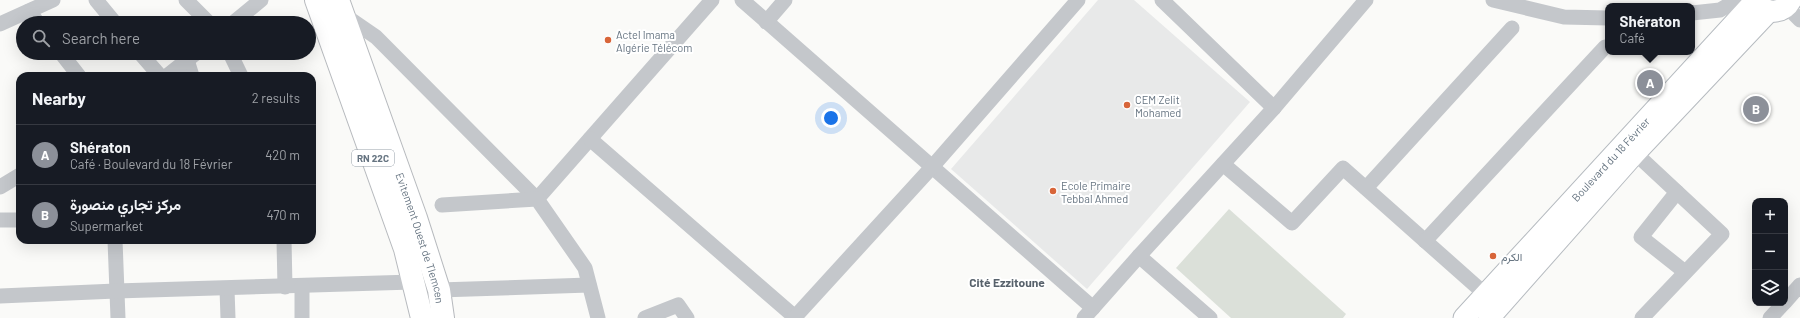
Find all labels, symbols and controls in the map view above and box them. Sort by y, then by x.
popup [1605,3,1695,55]
text: Shératon [1620,12,1680,30]
search box [16,16,316,60]
icon: search [30,27,52,49]
place label: Actel Imama Algérie Télécom [616,28,692,54]
text: Search here [62,29,140,47]
text: Café [1620,30,1645,46]
marker: Actel Imama Algérie Télécom [603,35,613,45]
pin: A [1637,68,1663,98]
text: Nearby [32,88,86,108]
text: 2 results [252,90,300,106]
place label: CEM Zelit Mohamed [1135,93,1181,119]
pin: B [1743,94,1769,124]
marker: CEM Zelit Mohamed [1122,100,1132,110]
your location [821,108,841,128]
street label: Boulevard du 18 Février [1568,114,1652,204]
text: Shératon [70,138,131,156]
text: A [41,147,49,163]
text: 420 m [265,147,300,163]
road number: RN 22C [352,150,394,166]
text: Café · Boulevard du 18 Février [70,156,232,172]
street label: Evitement Ouest de Tlemcen [394,171,447,304]
place label: Ecole Primaire Tebbal Ahmed [1061,179,1131,205]
marker: Ecole Primaire Tebbal Ahmed [1048,186,1058,196]
text: مركز تجاري منصورة [70,195,181,213]
map controls [1752,198,1788,306]
button: + [1752,198,1788,234]
text: B [41,207,49,223]
text: 470 m [266,207,300,223]
text: Supermarket [70,218,143,234]
button: − [1752,234,1788,270]
place label: الكرم [1501,250,1522,265]
marker: الكرم [1488,251,1498,261]
button: layers [1752,270,1788,306]
district label: Cité Ezzitoune [969,275,1045,289]

